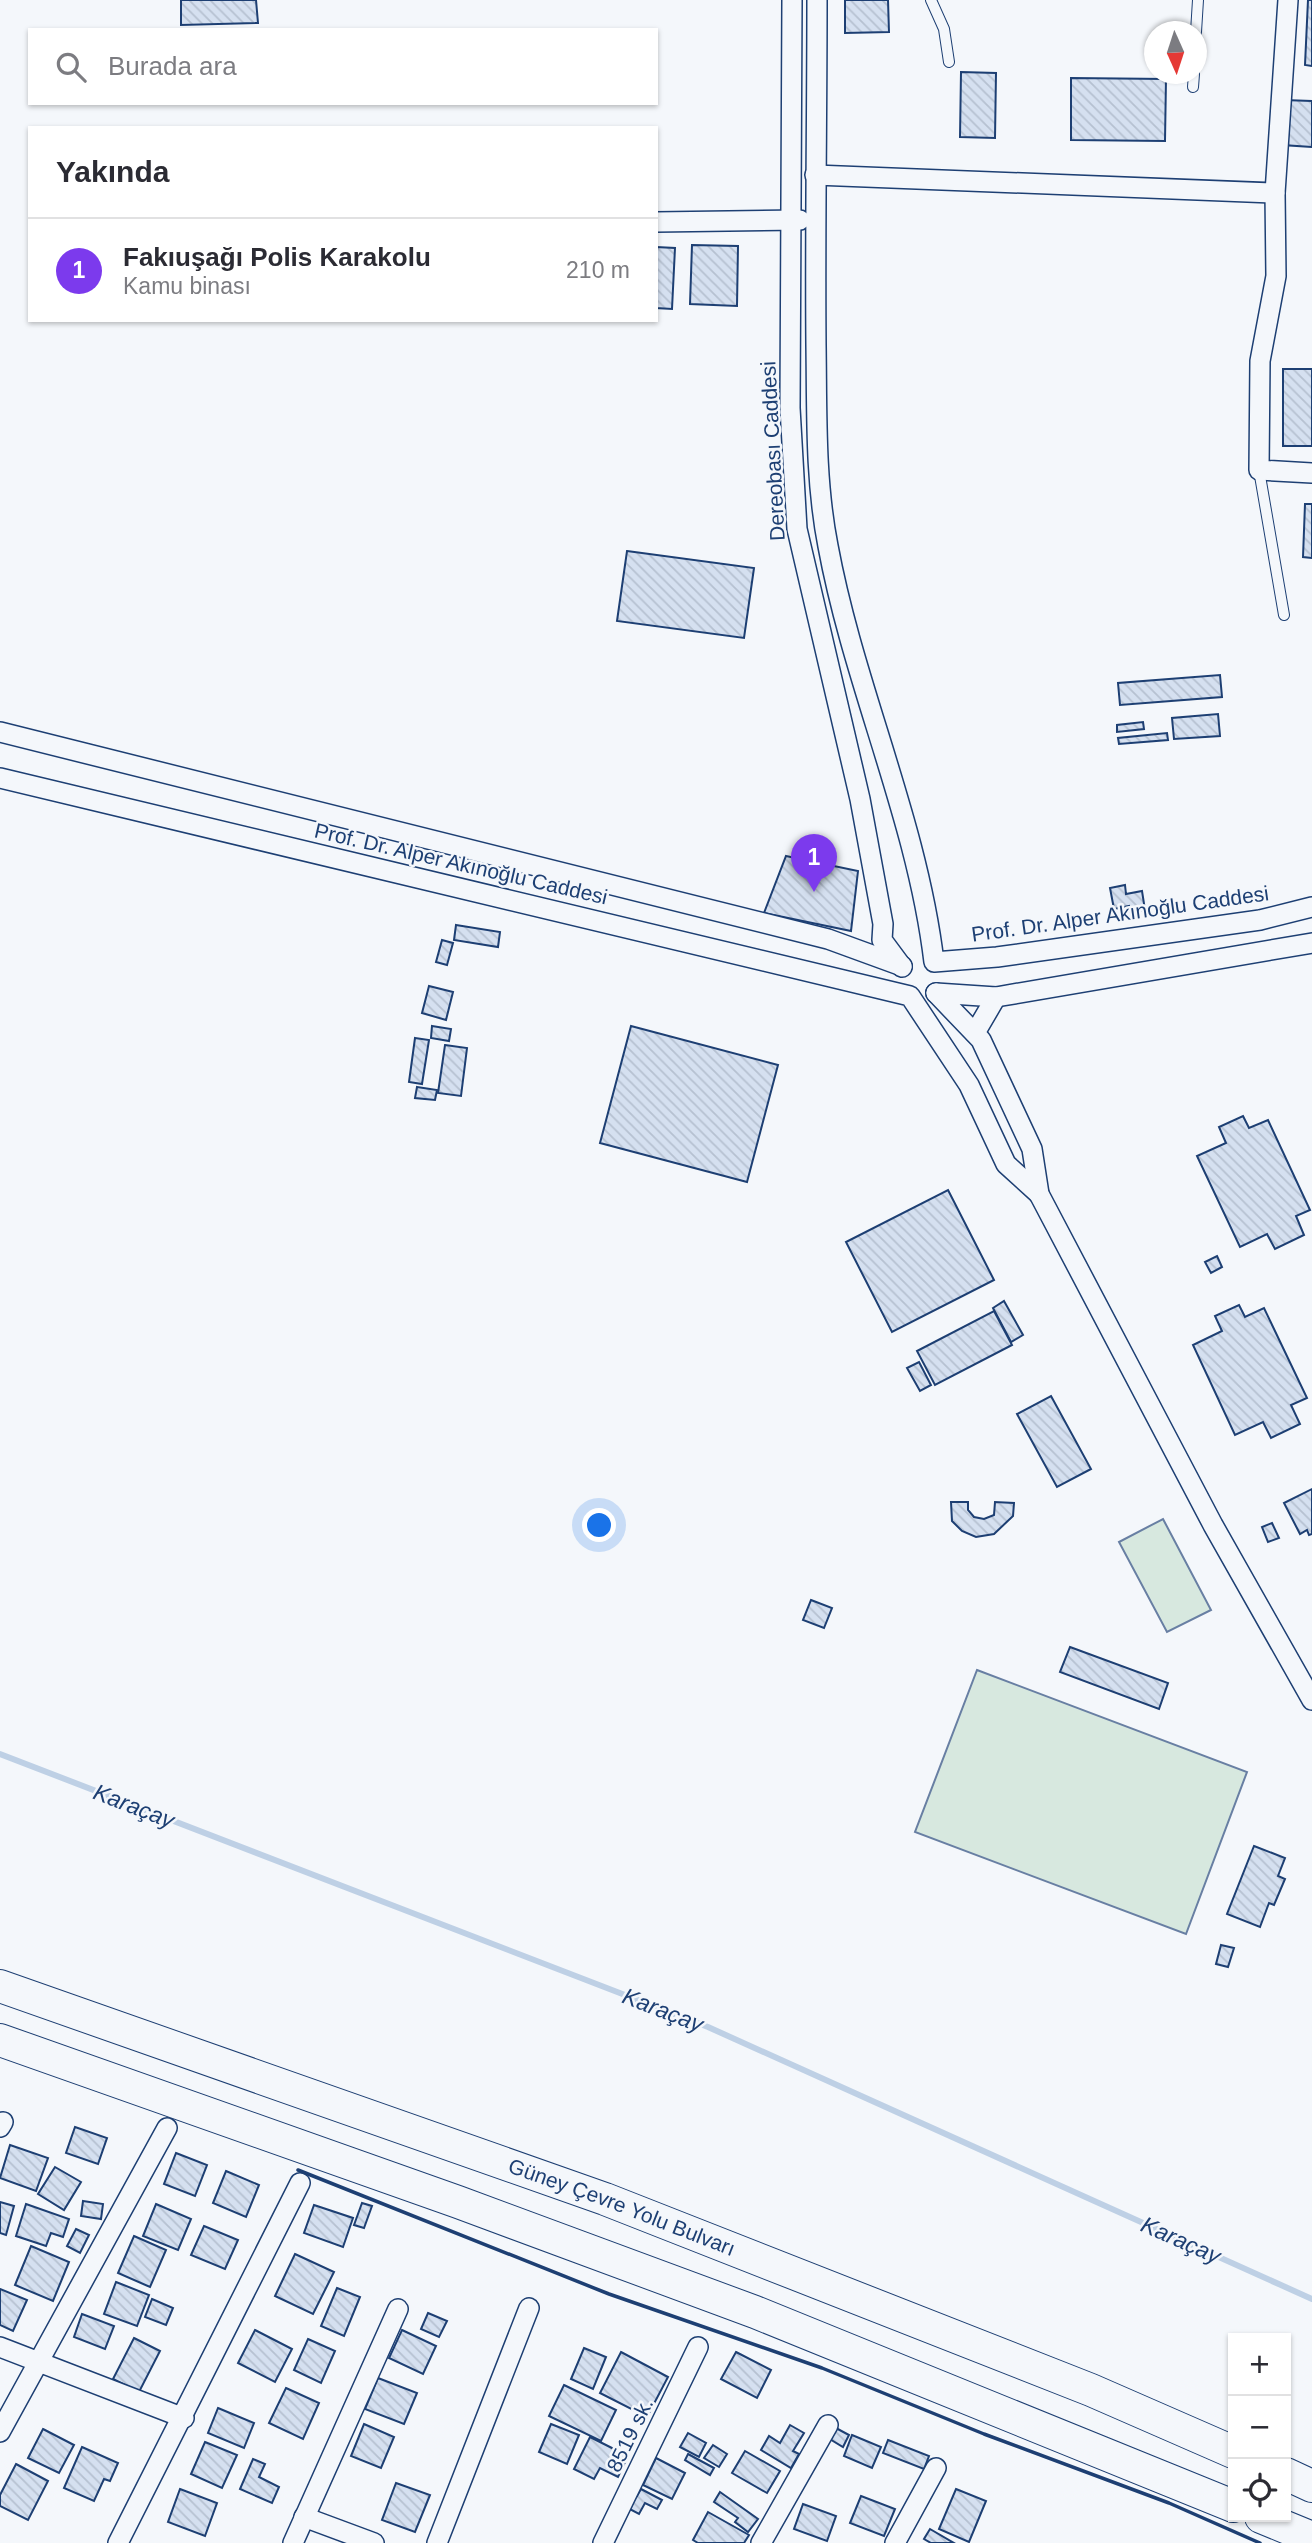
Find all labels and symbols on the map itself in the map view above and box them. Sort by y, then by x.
north arrow [1144,21,1207,84]
street label: Dereobası Caddesi [756,361,789,541]
street label: Prof. Dr. Alper Akınoğlu Caddesi [312,819,610,908]
pin: 1 [791,834,837,892]
street label: Prof. Dr. Alper Akınoğlu Caddesi [970,881,1270,946]
your location [582,1508,616,1542]
water label: Karaçay [90,1779,179,1834]
water label: Karaçay [619,1983,708,2038]
street label: Güney Çevre Yolu Bulvarı [505,2154,739,2260]
water label: Karaçay [1137,2211,1226,2270]
street label: 8519 sk. [602,2394,657,2475]

